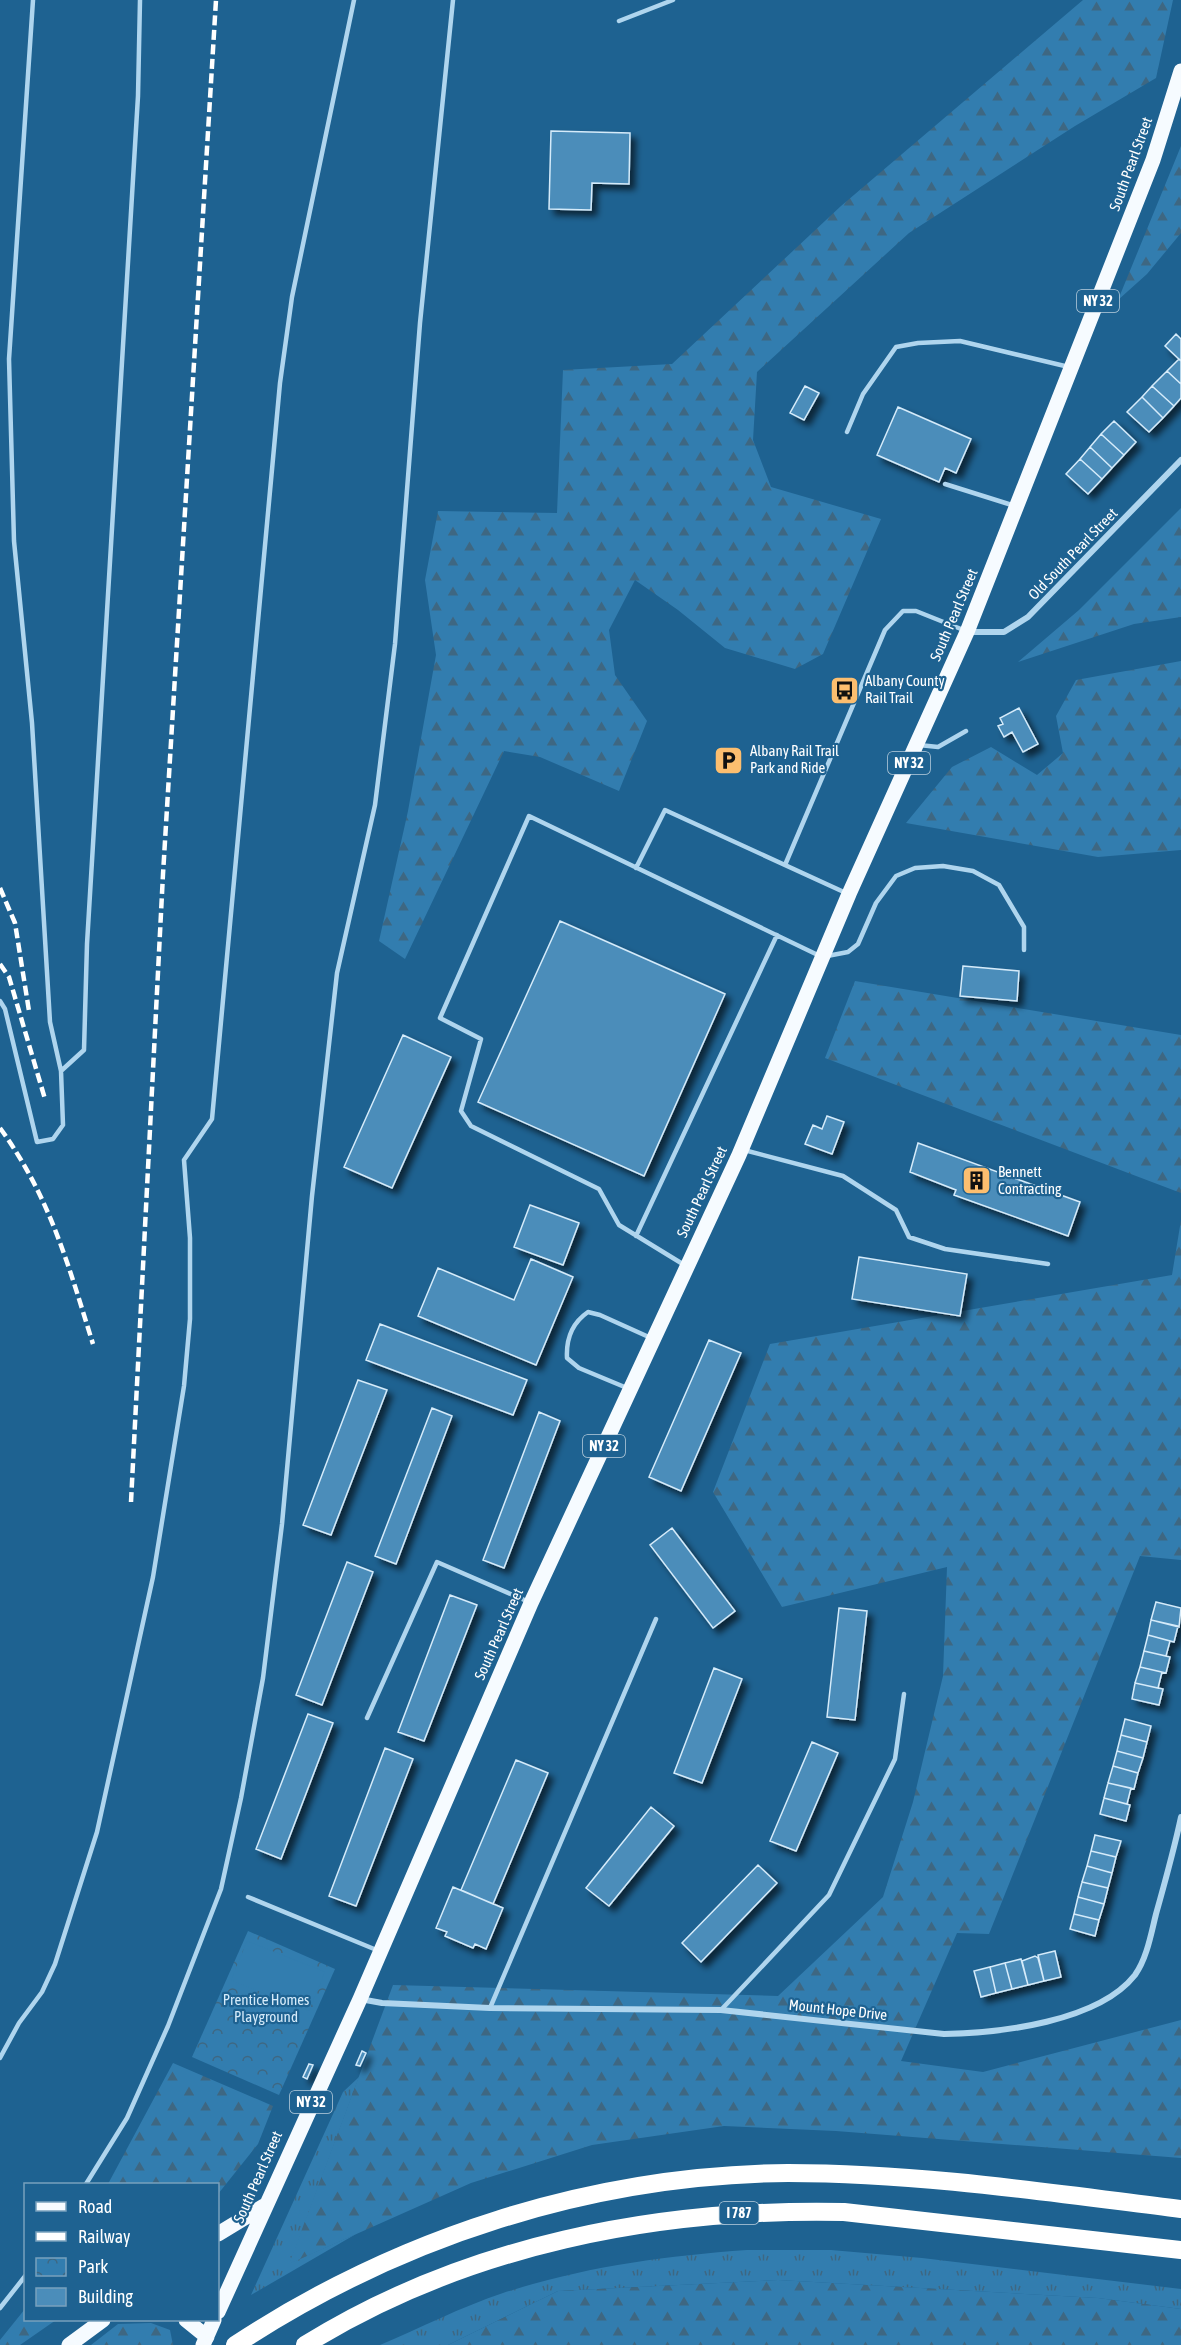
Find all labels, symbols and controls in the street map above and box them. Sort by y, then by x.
street label: South Pearl Street [1106,115,1155,213]
road number: NY 32 [1077,290,1119,312]
street label: Old South Pearl Street [1025,504,1121,603]
street label: South Pearl Street [926,566,981,664]
place label: Albany County Rail Trail [865,672,945,706]
bus stop icon: Albany County Rail Trail [828,674,860,706]
place label: Albany Rail Trail Park and Ride [750,742,839,776]
parking icon: Albany Rail Trail Park and Ride [713,744,745,776]
road number: NY 32 [888,752,930,774]
street label: South Pearl Street [673,1144,730,1240]
place label: Bennett Contracting [998,1163,1062,1197]
building icon: Bennett Contracting [961,1165,993,1197]
road number: NY 32 [583,1435,625,1457]
street label: South Pearl Street [471,1585,526,1682]
park label: Prentice Homes Playground [223,1991,309,2025]
street label: Mount Hope Drive [788,1996,888,2023]
road number: NY 32 [290,2091,332,2113]
street label: South Pearl Street [230,2128,285,2225]
legend [24,2183,219,2321]
text: Road [78,2196,112,2217]
road number: I 787 [720,2202,758,2224]
text: Railway [78,2226,130,2247]
text: Park [78,2256,108,2277]
text: Building [78,2286,133,2307]

